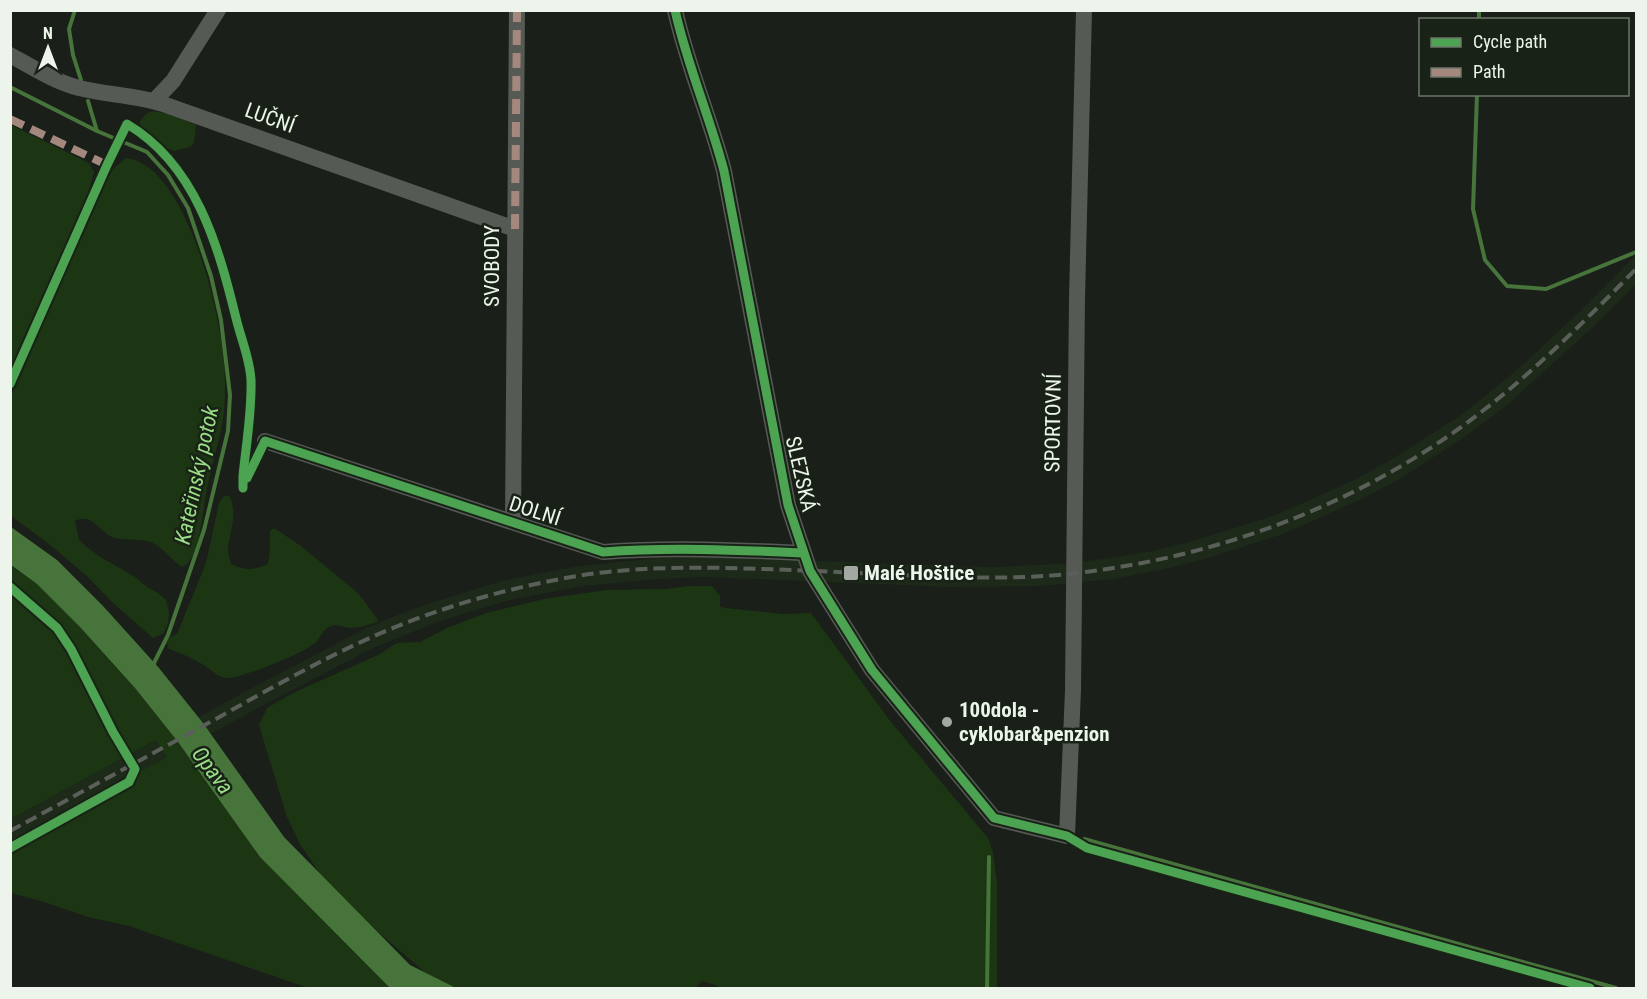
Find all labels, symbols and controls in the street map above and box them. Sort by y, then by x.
north arrow [18,18,78,78]
legend [1419,18,1629,96]
text: N [43,24,53,43]
text: Cycle path [1473,31,1547,52]
text: Path [1473,61,1506,82]
street label: LUČNÍ [242,98,299,138]
street label: SVOBODY [480,225,504,307]
street label: SPORTOVNÍ [1040,373,1066,472]
water label: Kateřinský potok [170,403,223,547]
street label: SLEZSKÁ [781,434,821,514]
street label: DOLNÍ [506,491,565,531]
place label: Malé Hoštice [864,561,974,585]
marker: Malé Hoštice [842,564,860,582]
place label: 100dola - cyklobar&penzion [959,698,1110,746]
marker: 100dola - cyklobar&penzion [940,715,954,729]
water label: Opava [187,742,238,799]

